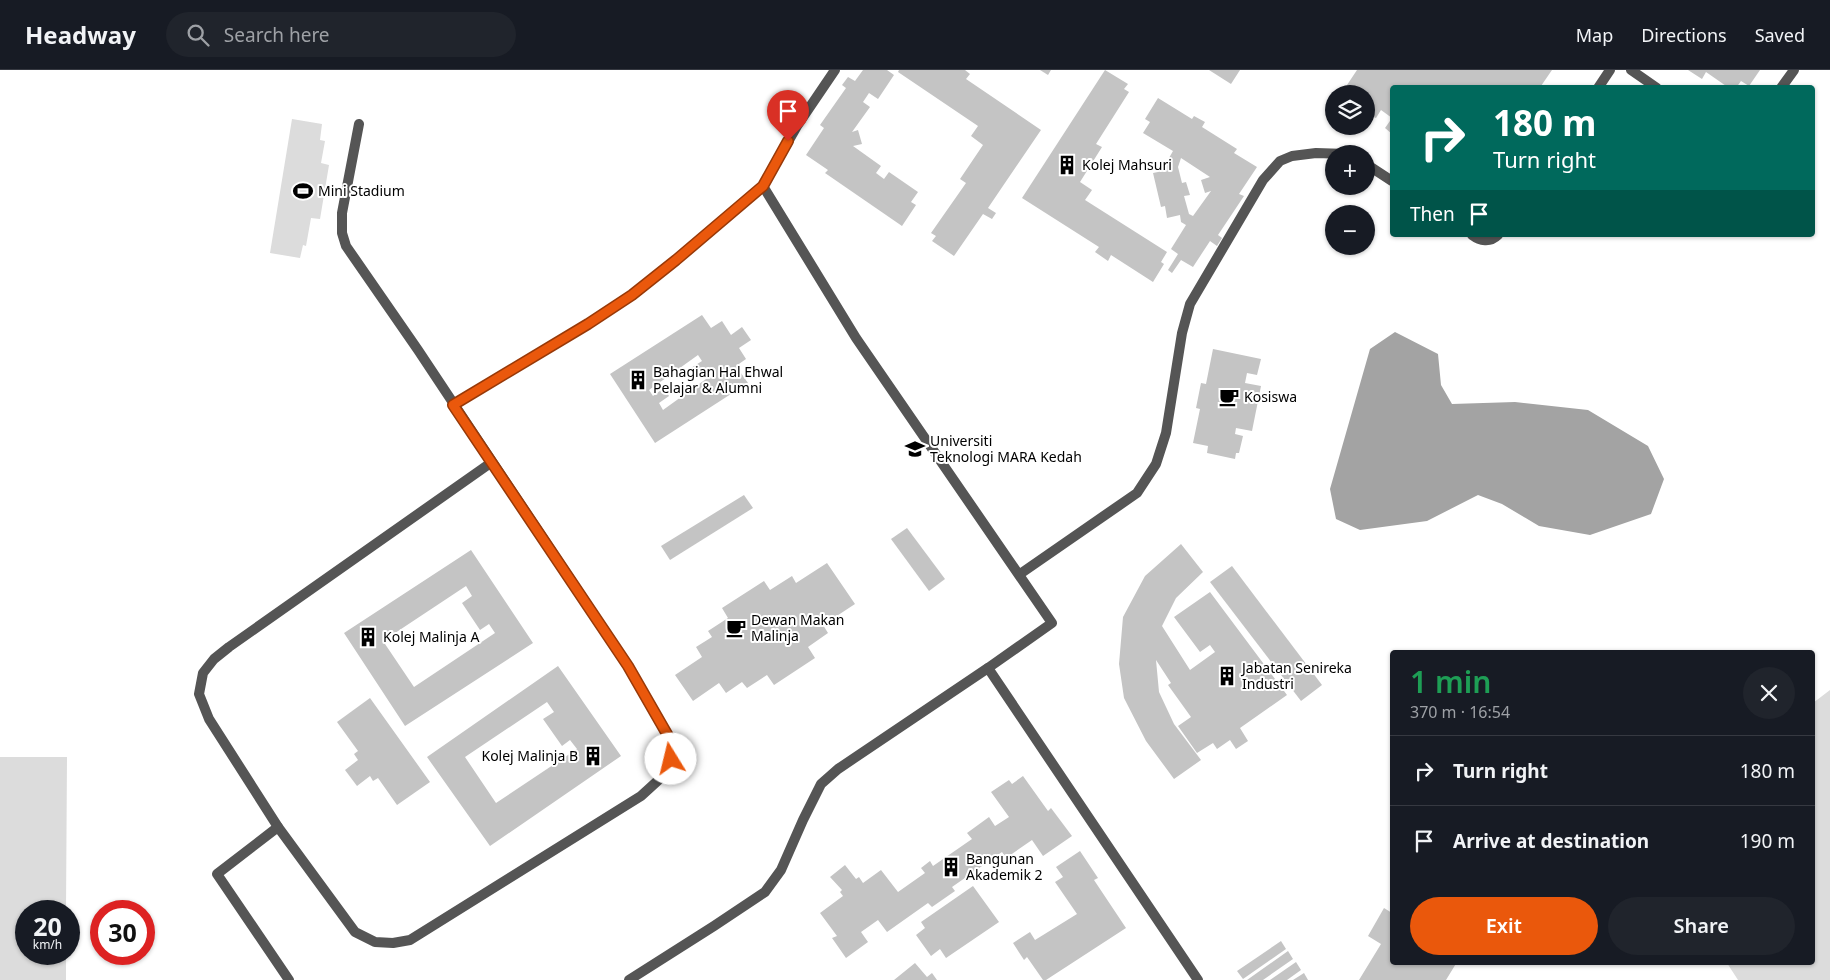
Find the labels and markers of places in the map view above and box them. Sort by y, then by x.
pin [767,90,809,141]
building icon: Kolej Mahsuri [1056,154,1078,176]
place label: Kolej Mahsuri [1082,155,1172,174]
sports icon: Mini Stadium [292,180,314,202]
place label: Mini Stadium [318,181,405,200]
place label: Bahagian Hal Ehwal Pelajar & Alumni [653,362,783,397]
building icon: Bahagian Hal Ehwal Pelajar & Alumni [627,369,649,391]
cafe icon: Kosiswa [1218,386,1240,408]
place label: Kosiswa [1244,387,1297,406]
place label: Universiti Teknologi MARA Kedah [930,431,1082,466]
school or university icon: Universiti Teknologi MARA Kedah [904,438,926,460]
place label: Dewan Makan Malinja [751,610,845,645]
cafe icon: Dewan Makan Malinja [725,617,747,639]
building icon: Kolej Malinja A [357,626,379,648]
place label: Kolej Malinja A [383,627,479,646]
place label: Jabatan Senireka Industri [1240,658,1352,693]
building icon: Jabatan Senireka Industri [1216,665,1238,687]
building icon: Kolej Malinja B [582,745,604,767]
place label: Kolej Malinja B [481,746,578,765]
place label: Bangunan Akademik 2 [966,849,1043,884]
building icon: Bangunan Akademik 2 [940,856,962,878]

